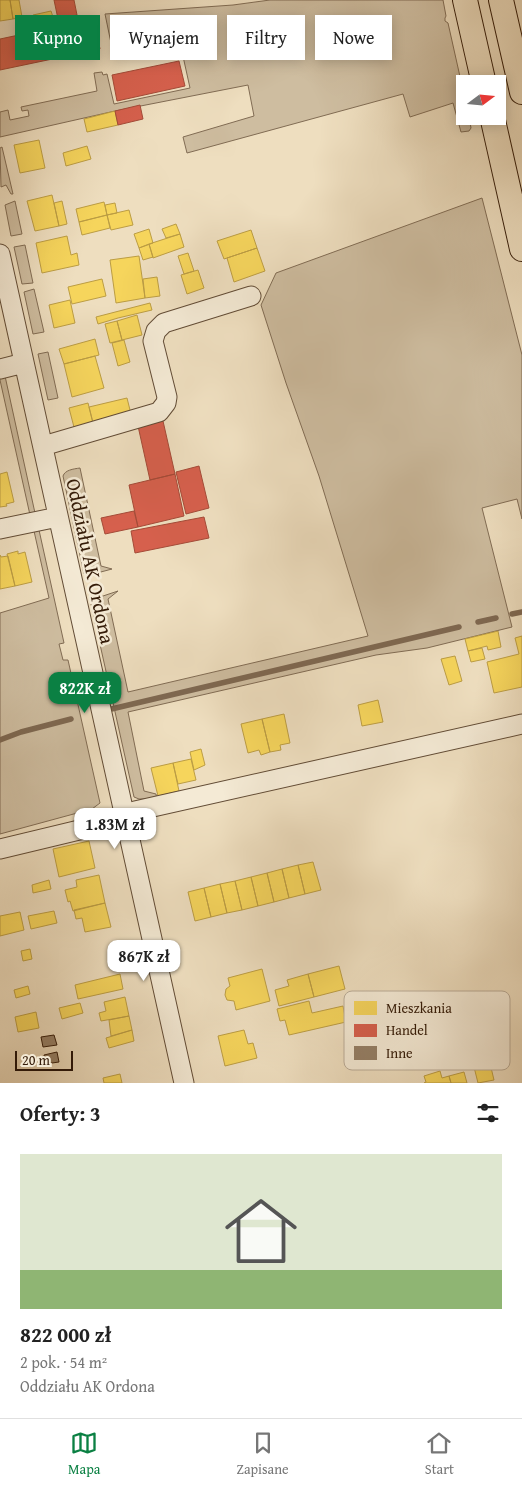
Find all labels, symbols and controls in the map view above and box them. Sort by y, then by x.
chip: Kupno [15,15,100,60]
chip: Wynajem [110,15,217,60]
chip: Filtry [227,15,305,60]
chip: Nowe [315,15,392,60]
north arrow [456,75,506,125]
map controls [456,75,506,125]
street label: Oddziału AK Ordona [59,476,123,647]
pin: 822K zł [39,672,131,714]
text: 822K zł [59,676,111,700]
pin: 1.83M zł [63,808,167,850]
text: 1.83M zł [85,812,145,836]
pin: 867K zł [98,940,190,982]
text: 867K zł [118,944,170,968]
legend [344,991,510,1070]
text: Mieszkania [386,998,452,1018]
text: Handel [386,1020,428,1040]
text: Inne [386,1043,413,1063]
scale bar [15,1048,72,1071]
text: 20 m [22,1050,50,1070]
text: Oferty: 3 [20,1098,101,1129]
icon: filters [474,1099,502,1127]
icon: home [216,1186,306,1276]
text: 822 000 zł [20,1319,111,1350]
text: 2 pok. · 54 m² [20,1350,107,1374]
text: Oddziału AK Ordona [20,1374,155,1398]
tab: Mapa [68,1429,100,1479]
tab: Zapisane [237,1429,289,1479]
tab: Start [425,1429,454,1479]

